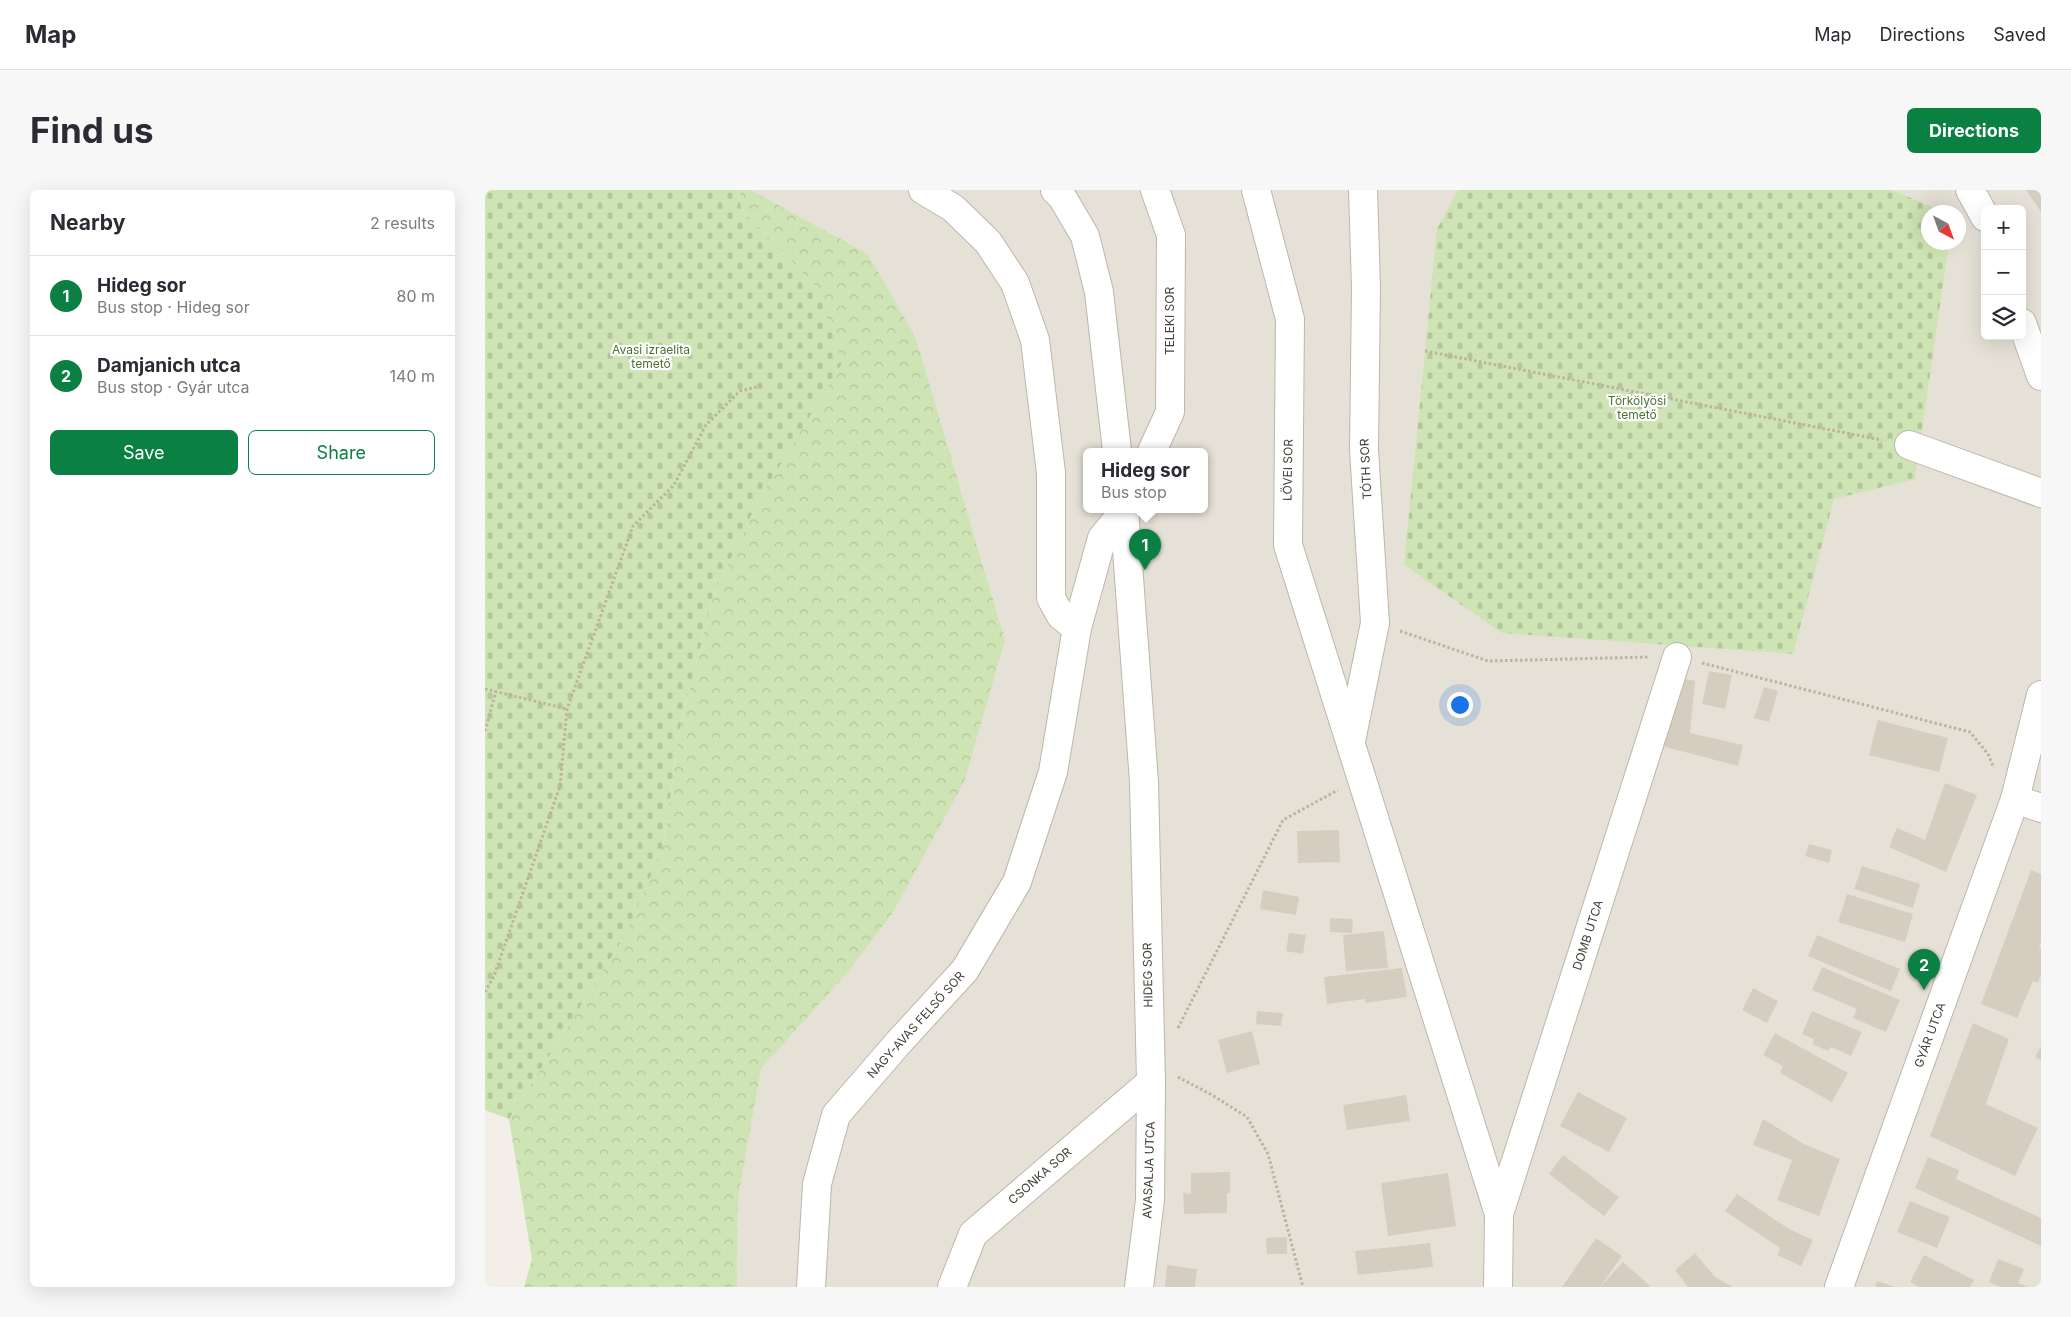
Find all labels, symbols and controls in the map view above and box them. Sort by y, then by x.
text: Map [25,20,76,49]
text: Map [1814,24,1852,45]
text: Directions [1880,24,1965,45]
text: Saved [1993,24,2046,45]
button: Directions [1907,108,2041,153]
text: Find us [30,109,154,151]
north arrow [1921,205,1966,250]
map controls [1981,205,2026,340]
button: + [1981,205,2026,250]
text: Nearby [50,210,125,235]
text: 2 results [370,213,435,233]
button: − [1981,250,2026,295]
text: Hideg sor [97,274,186,297]
text: 1 [63,286,69,306]
text: 80 m [396,286,435,306]
street label: TELEKI SOR [1162,287,1177,355]
button: layers [1981,295,2026,340]
text: Bus stop · Hideg sor [97,297,250,317]
park label: Avasi izraelita temető [612,342,690,371]
text: Damjanich utca [97,354,241,377]
text: 2 [61,366,71,386]
text: 140 m [390,366,435,386]
text: Bus stop · Gyár utca [97,377,250,397]
park label: Törkölyösi temető [1608,393,1666,422]
button: Save [50,430,238,475]
button: Share [248,430,435,475]
street label: TÓTH SOR [1356,438,1375,500]
street label: LÖVEI SOR [1279,439,1296,501]
popup [1083,448,1208,513]
text: Hideg sor [1101,459,1190,482]
text: Bus stop [1101,482,1167,502]
pin: 1 [1129,529,1161,570]
your location [1447,692,1473,718]
street label: DOMB UTCA [1569,898,1606,972]
street label: HIDEG SOR [1139,942,1156,1008]
pin: 2 [1908,949,1940,990]
street label: NAGY-AVAS FELSŐ SOR [864,968,968,1081]
street label: GYÁR UTCA [1911,1000,1948,1070]
street label: AVASALJA UTCA [1139,1121,1158,1219]
street label: CSONKA SOR [1005,1144,1075,1207]

